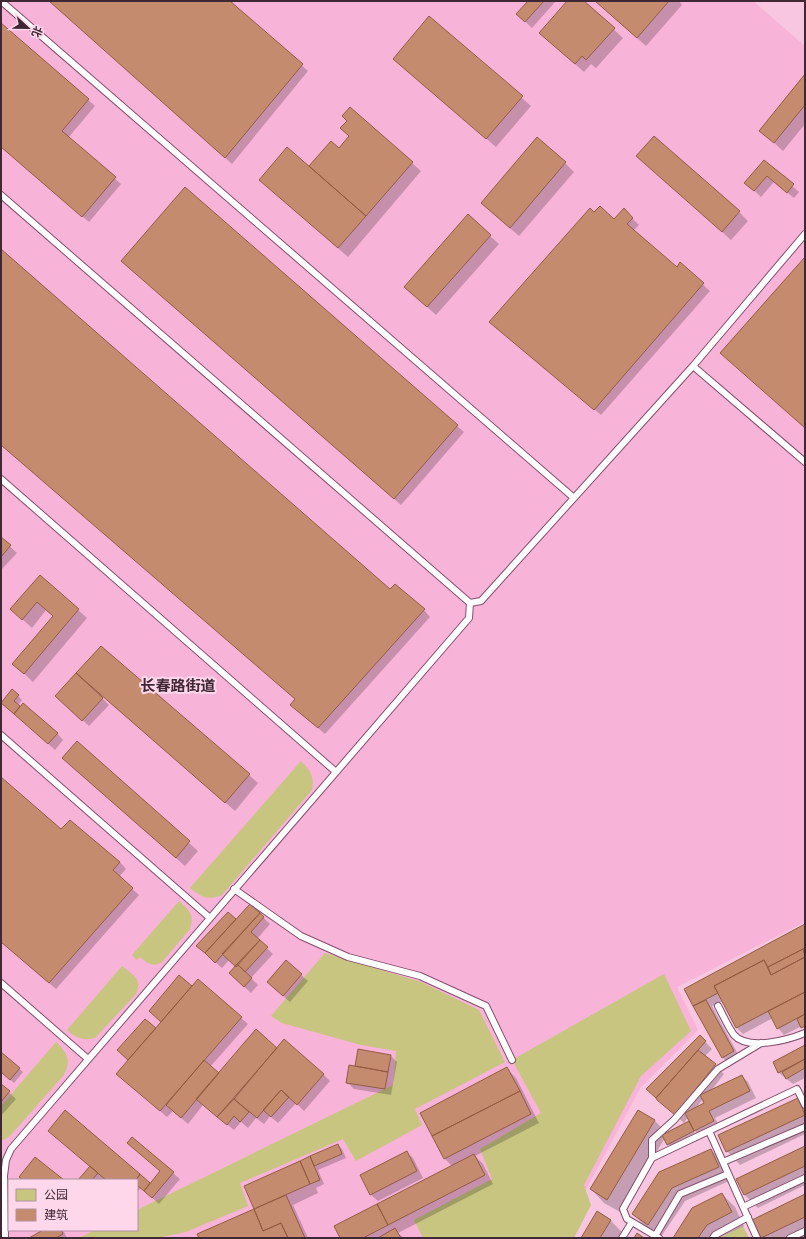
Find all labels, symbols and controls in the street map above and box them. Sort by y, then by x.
north arrow [8,8,48,48]
text: 北 [29,24,45,39]
district label: 长春路街道 [140,677,216,695]
legend [8,1179,138,1231]
text: 公园 [44,1188,68,1202]
text: 建筑 [44,1208,68,1222]

